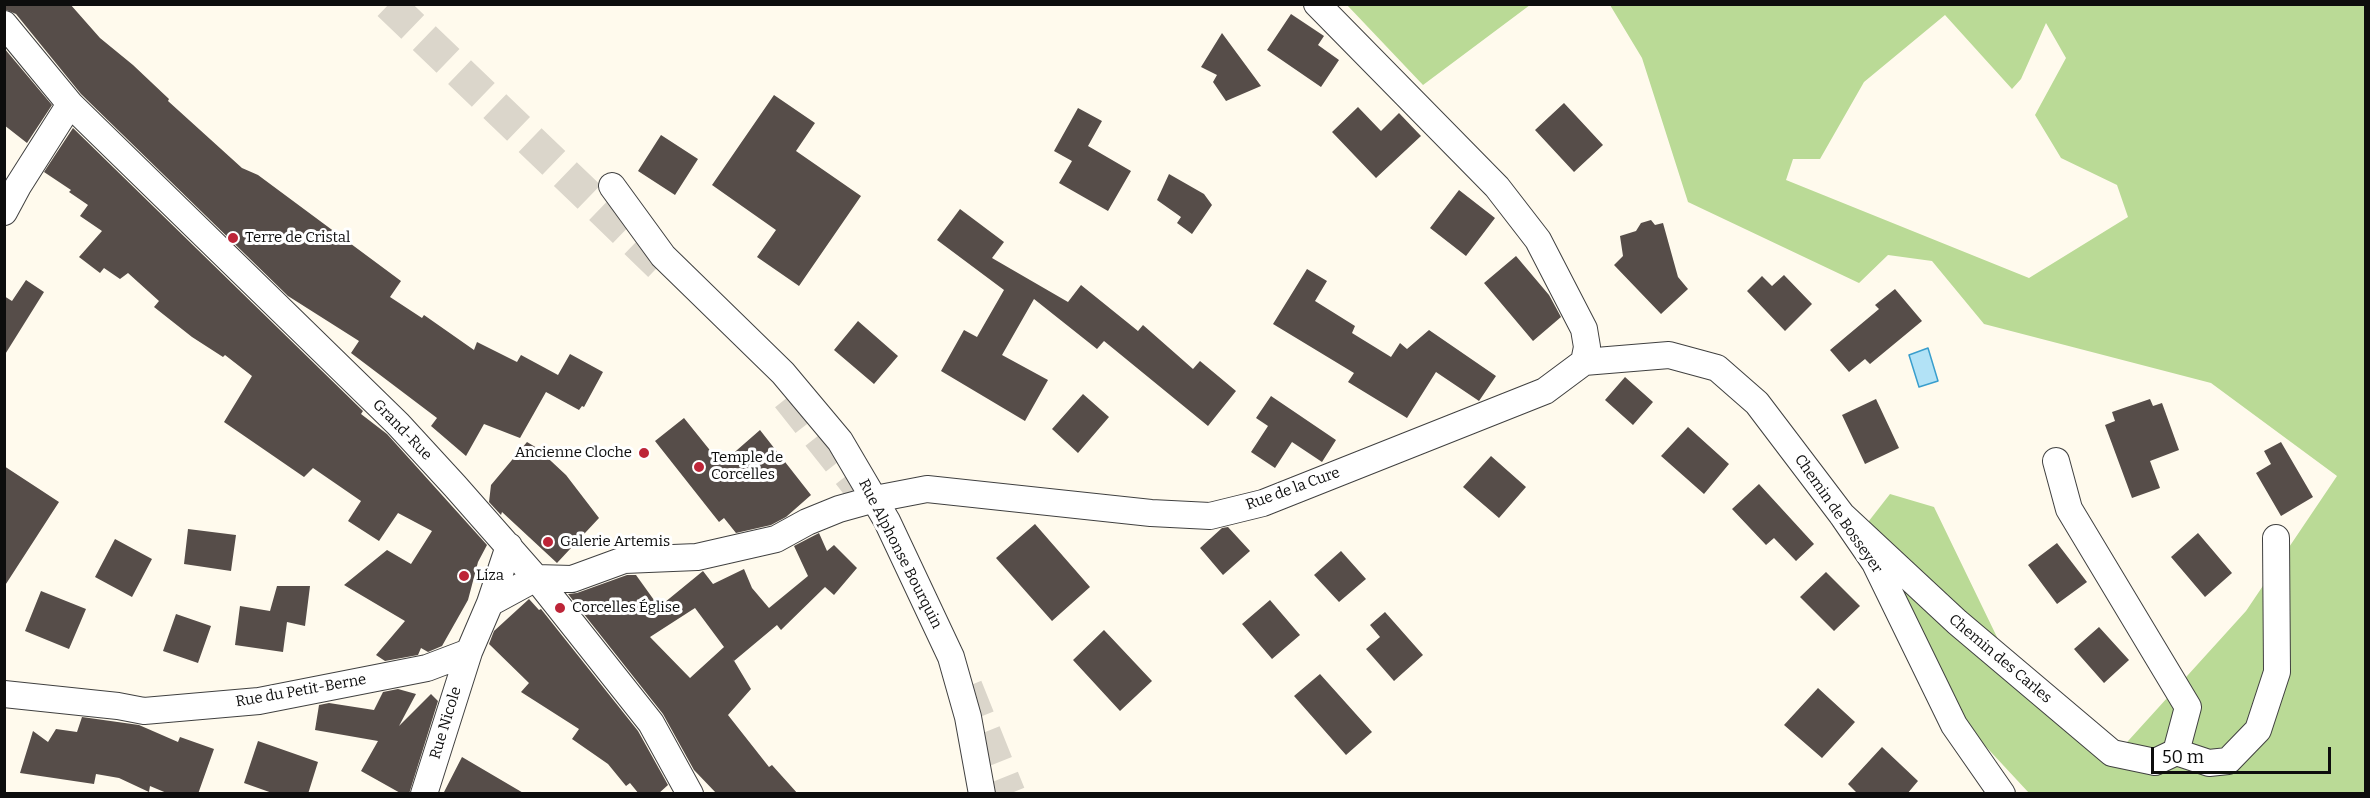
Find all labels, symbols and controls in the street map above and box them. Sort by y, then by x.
place label: Terre de Cristal [245,229,350,247]
marker: Terre de Cristal [226,231,240,245]
street label: Grand-Rue [369,396,435,464]
place label: Ancienne Cloche [515,444,632,462]
marker: Ancienne Cloche [637,446,651,460]
place label: Temple de Corcelles [711,449,783,484]
street label: Chemin de Bosseyer [1790,451,1886,577]
marker: Temple de Corcelles [692,460,706,474]
street label: Rue de la Cure [1244,464,1342,514]
street label: Rue Alphonse Bourquin [854,476,946,632]
place label: Galerie Artemis [560,533,670,551]
marker: Galerie Artemis [541,535,555,549]
place label: Liza [476,567,504,585]
marker: Liza [457,569,471,583]
place label: Corcelles Église [572,599,680,617]
marker: Corcelles Église [553,601,567,615]
street label: Chemin des Carles [1945,611,2055,707]
street label: Rue du Petit-Berne [234,671,368,711]
street label: Rue Nicole [426,684,466,762]
scale bar [2154,735,2334,773]
text: 50 m [2162,746,2204,768]

